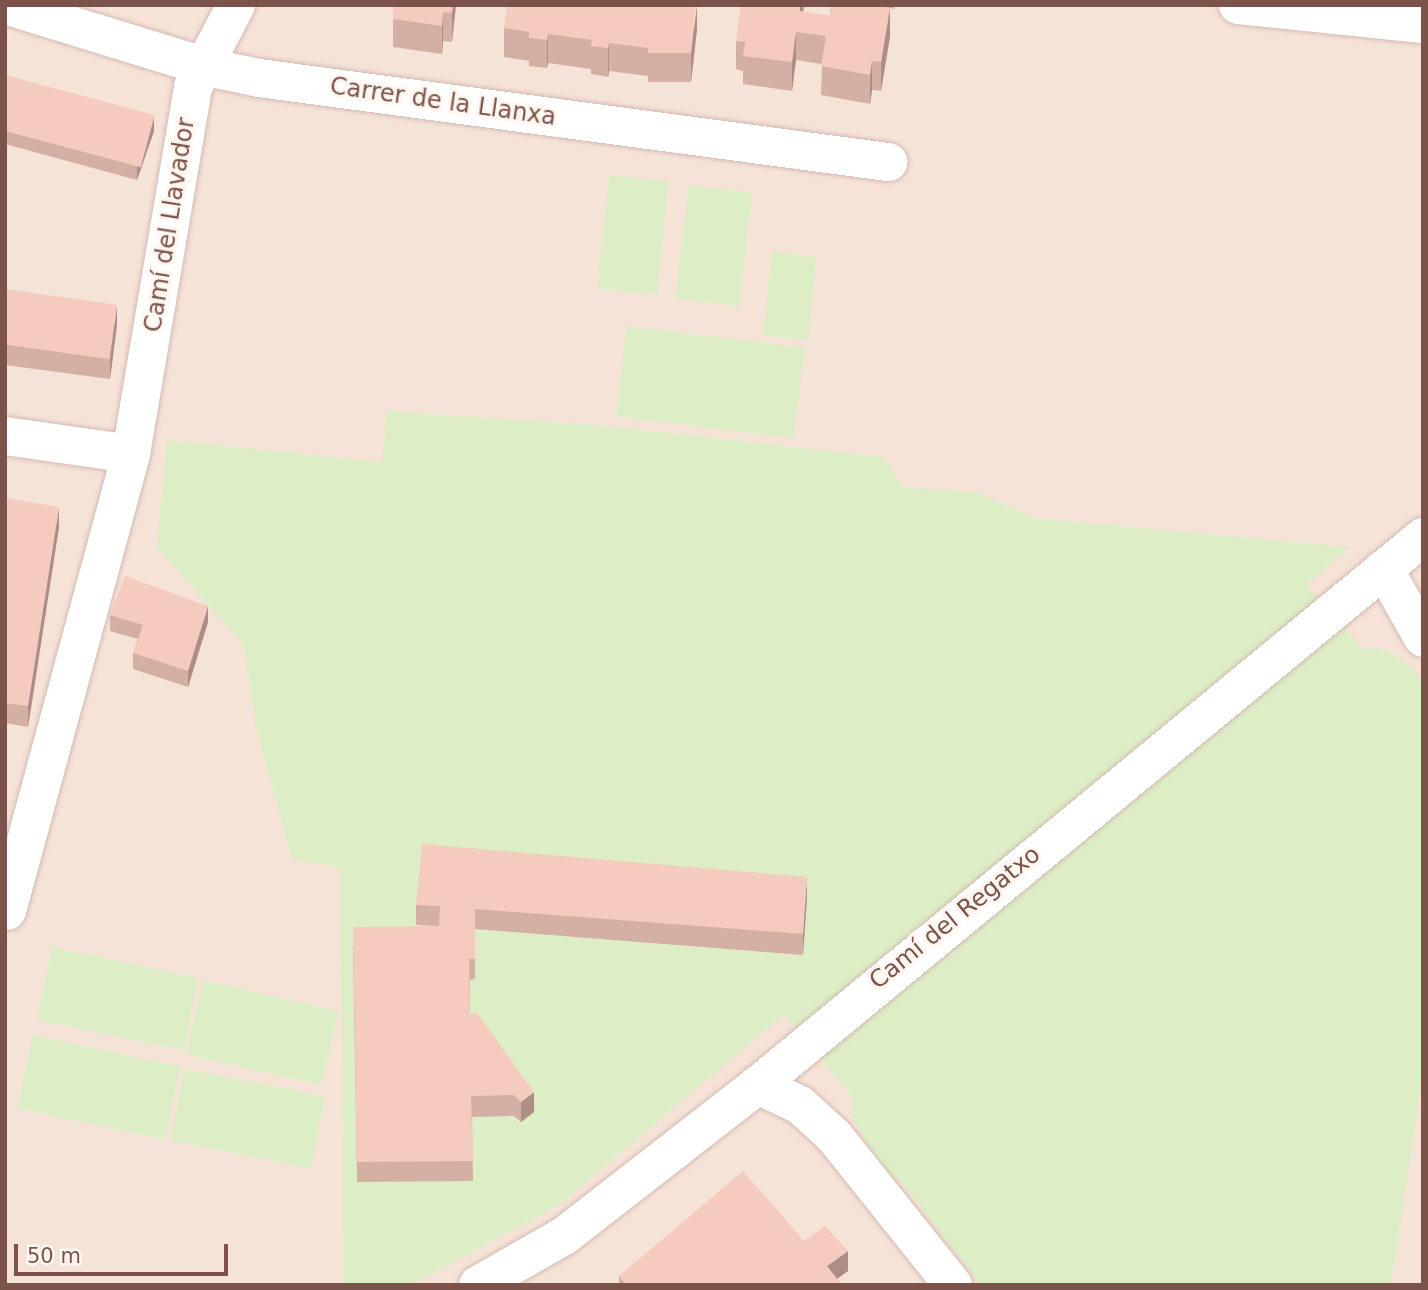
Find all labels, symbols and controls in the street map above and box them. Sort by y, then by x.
street label: Carrer de la Llanxa [328,72,558,132]
street label: Camí del Llavador [139,116,201,334]
street label: Camí del Regatxo [864,840,1046,996]
scale bar [18,1230,231,1274]
text: 50 m [27,1244,81,1268]

